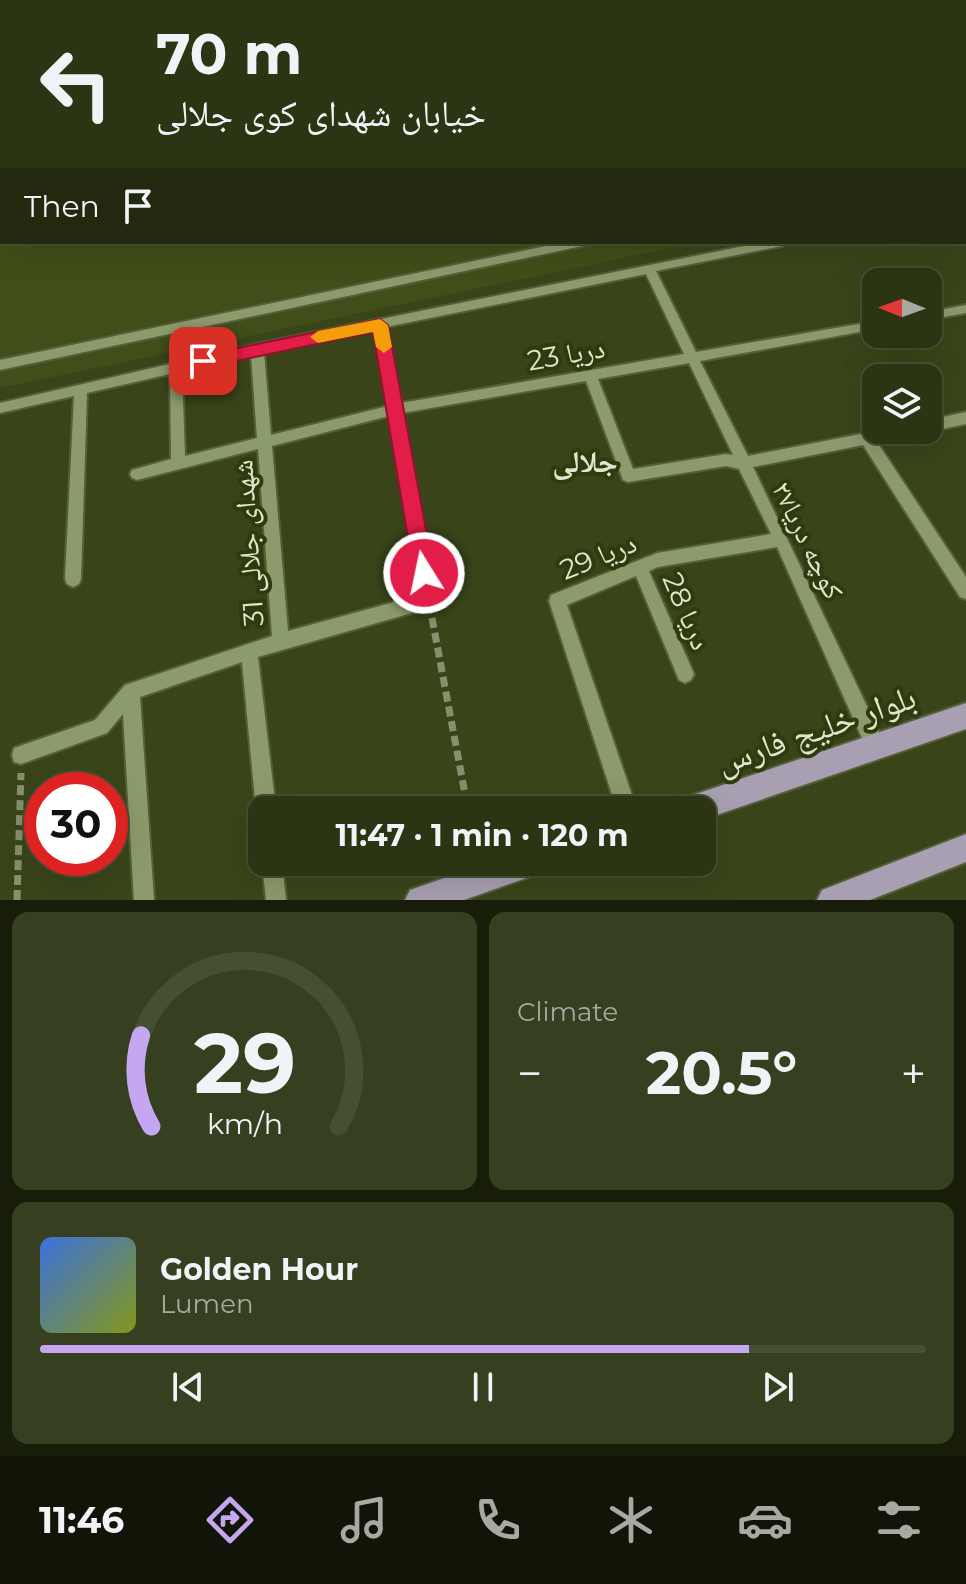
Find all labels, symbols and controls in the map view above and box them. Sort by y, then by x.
text: 70 m [156,20,302,88]
icon: left [24,32,128,136]
text: خیابان شهدای کوی جلالی [156,91,486,135]
icon: arrive [116,184,160,228]
text: Then [24,188,100,225]
north arrow [862,268,942,348]
map controls [862,268,942,444]
pin [169,327,237,395]
street label: دریا 23 [525,330,607,378]
icon: arrive [181,339,225,383]
button: layers [862,364,942,444]
district label: جلالی [552,443,618,480]
street label: شهدای جلالی 31 [225,458,272,627]
street label: کوچه دریا۲۷ [765,476,851,605]
street label: دریا 29 [555,525,641,587]
position arrow [382,531,466,615]
street label: دریا 28 [656,567,718,655]
street label: بلوار خلیج‌ فارس [711,675,921,784]
speed limit sign: 30 [24,772,128,876]
text: 11:47 · 1 min · 120 m [336,817,628,854]
text: Climate [517,996,618,1028]
text: 29 [193,1012,296,1114]
text: 20.5° [646,1036,797,1109]
text: − [517,1046,542,1100]
text: + [901,1046,926,1100]
text: km/h [206,1106,283,1141]
text: Golden Hour [160,1251,358,1288]
text: Lumen [160,1288,253,1320]
icon: previous [166,1365,210,1409]
icon: pause [461,1365,505,1409]
icon: next [756,1365,800,1409]
icon: directions [202,1492,258,1548]
icon: music [336,1492,392,1548]
icon: phone [470,1492,526,1548]
icon: climate [603,1492,659,1548]
icon: car [737,1492,793,1548]
icon: filters [871,1492,927,1548]
text: 11:46 [39,1498,124,1542]

